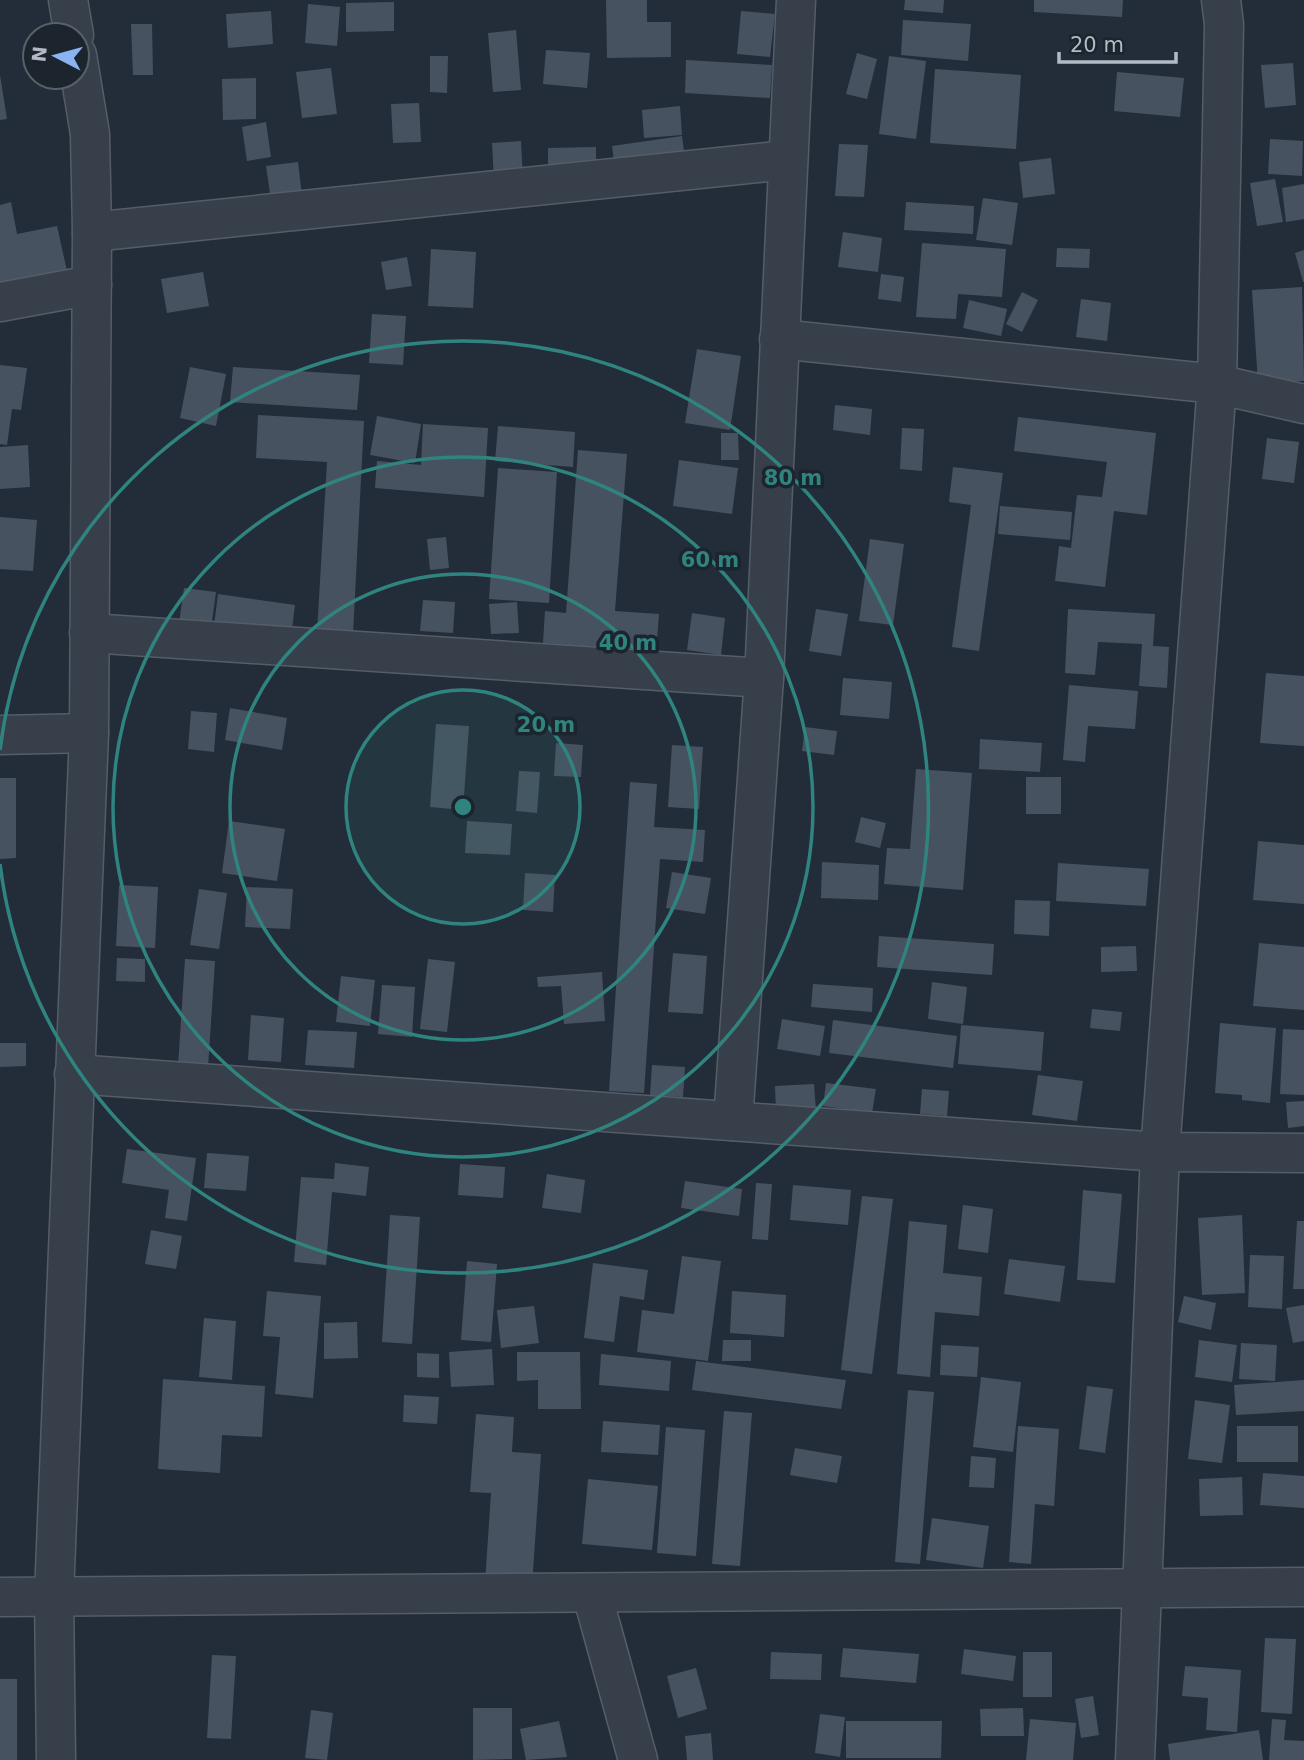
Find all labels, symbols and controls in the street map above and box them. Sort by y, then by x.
north arrow [21,21,91,91]
scale bar [1059,21,1176,65]
text: 20 m [1070,33,1124,57]
text: N [27,45,51,63]
text: 80 m [764,466,822,490]
text: 60 m [681,548,739,572]
text: 40 m [599,631,657,655]
text: 20 m [517,713,575,737]
centre of rings [451,795,475,819]

